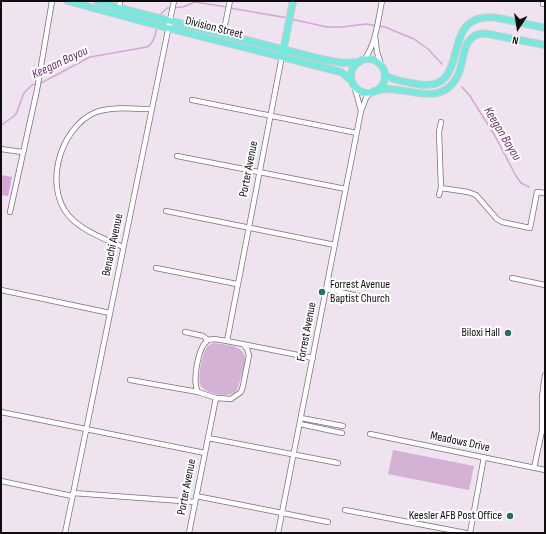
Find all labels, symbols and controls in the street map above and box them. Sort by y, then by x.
north arrow [498,8,538,48]
street label: Division Street [184,14,244,42]
text: N [511,33,520,47]
water label: Keegan Bayou [30,43,90,83]
water label: Keegan Bayou [480,104,524,164]
street label: Porter Avenue [237,140,261,198]
street label: Benachi Avenue [99,213,127,277]
place label: Forrest Avenue Baptist Church [330,278,390,306]
marker: Forrest Avenue Baptist Church [317,287,327,297]
street label: Forrest Avenue [294,301,320,363]
place label: Biloxi Hall [461,326,500,340]
marker: Biloxi Hall [503,328,513,338]
street label: Meadows Drive [429,429,491,455]
street label: Porter Avenue [175,458,199,516]
place label: Keesler AFB Post Office [409,509,502,523]
marker: Keesler AFB Post Office [505,511,515,521]

